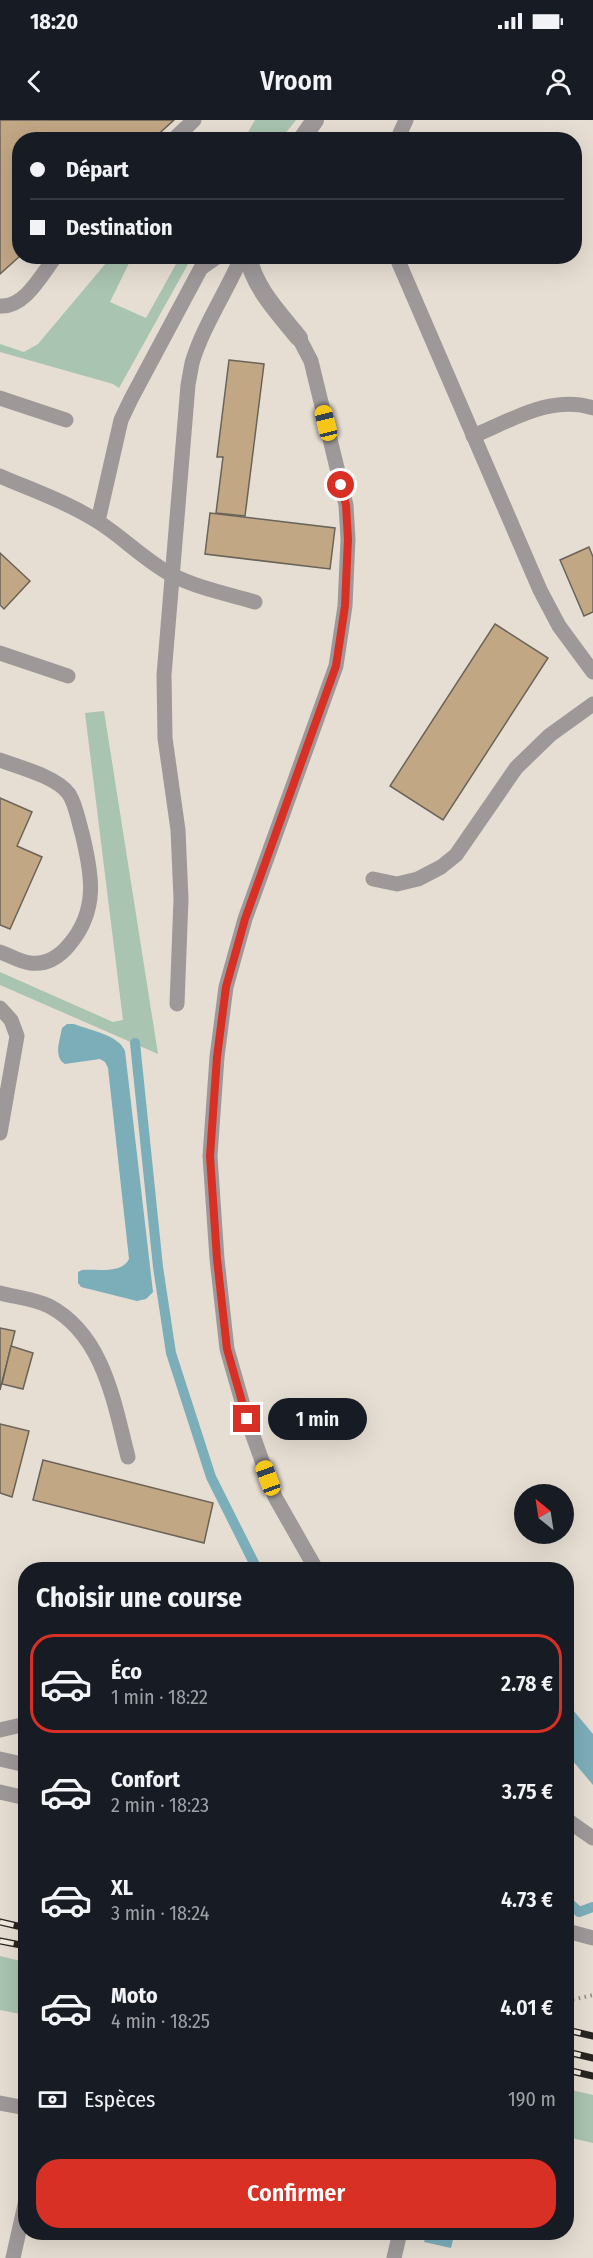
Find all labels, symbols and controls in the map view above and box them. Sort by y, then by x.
text: 18:20 [30,8,78,35]
icon: back [18,65,51,98]
text: Vroom [260,65,333,97]
icon: person [542,65,575,98]
text: Départ [66,156,129,183]
text: Destination [66,214,173,241]
car [313,403,339,443]
route start [327,471,354,498]
callout: 1 min [268,1398,367,1440]
route end [233,1405,260,1432]
text: 1 min [296,1407,339,1431]
car [253,1458,283,1498]
north arrow [514,1484,574,1544]
map controls [514,1484,574,1544]
text: Choisir une course [36,1582,242,1614]
icon: car [39,1657,93,1711]
text: Éco [111,1658,142,1685]
text: 2.78 € [501,1670,553,1697]
text: 1 min · 18:22 [111,1685,208,1709]
icon: car [39,1765,93,1819]
text: Confort [111,1766,180,1793]
text: 3.75 € [502,1778,553,1805]
text: 2 min · 18:23 [111,1793,209,1817]
icon: car [39,1873,93,1927]
text: XL [111,1874,133,1901]
text: 4.73 € [501,1886,553,1913]
text: 3 min · 18:24 [111,1901,209,1925]
icon: car [39,1981,93,2035]
text: Moto [111,1982,158,2009]
text: 4.01 € [500,1994,553,2021]
text: 4 min · 18:25 [111,2009,210,2033]
icon: cash [36,2083,69,2116]
text: Espèces [84,2086,155,2113]
text: 190 m [508,2087,556,2111]
button: Confirmer [36,2159,556,2228]

